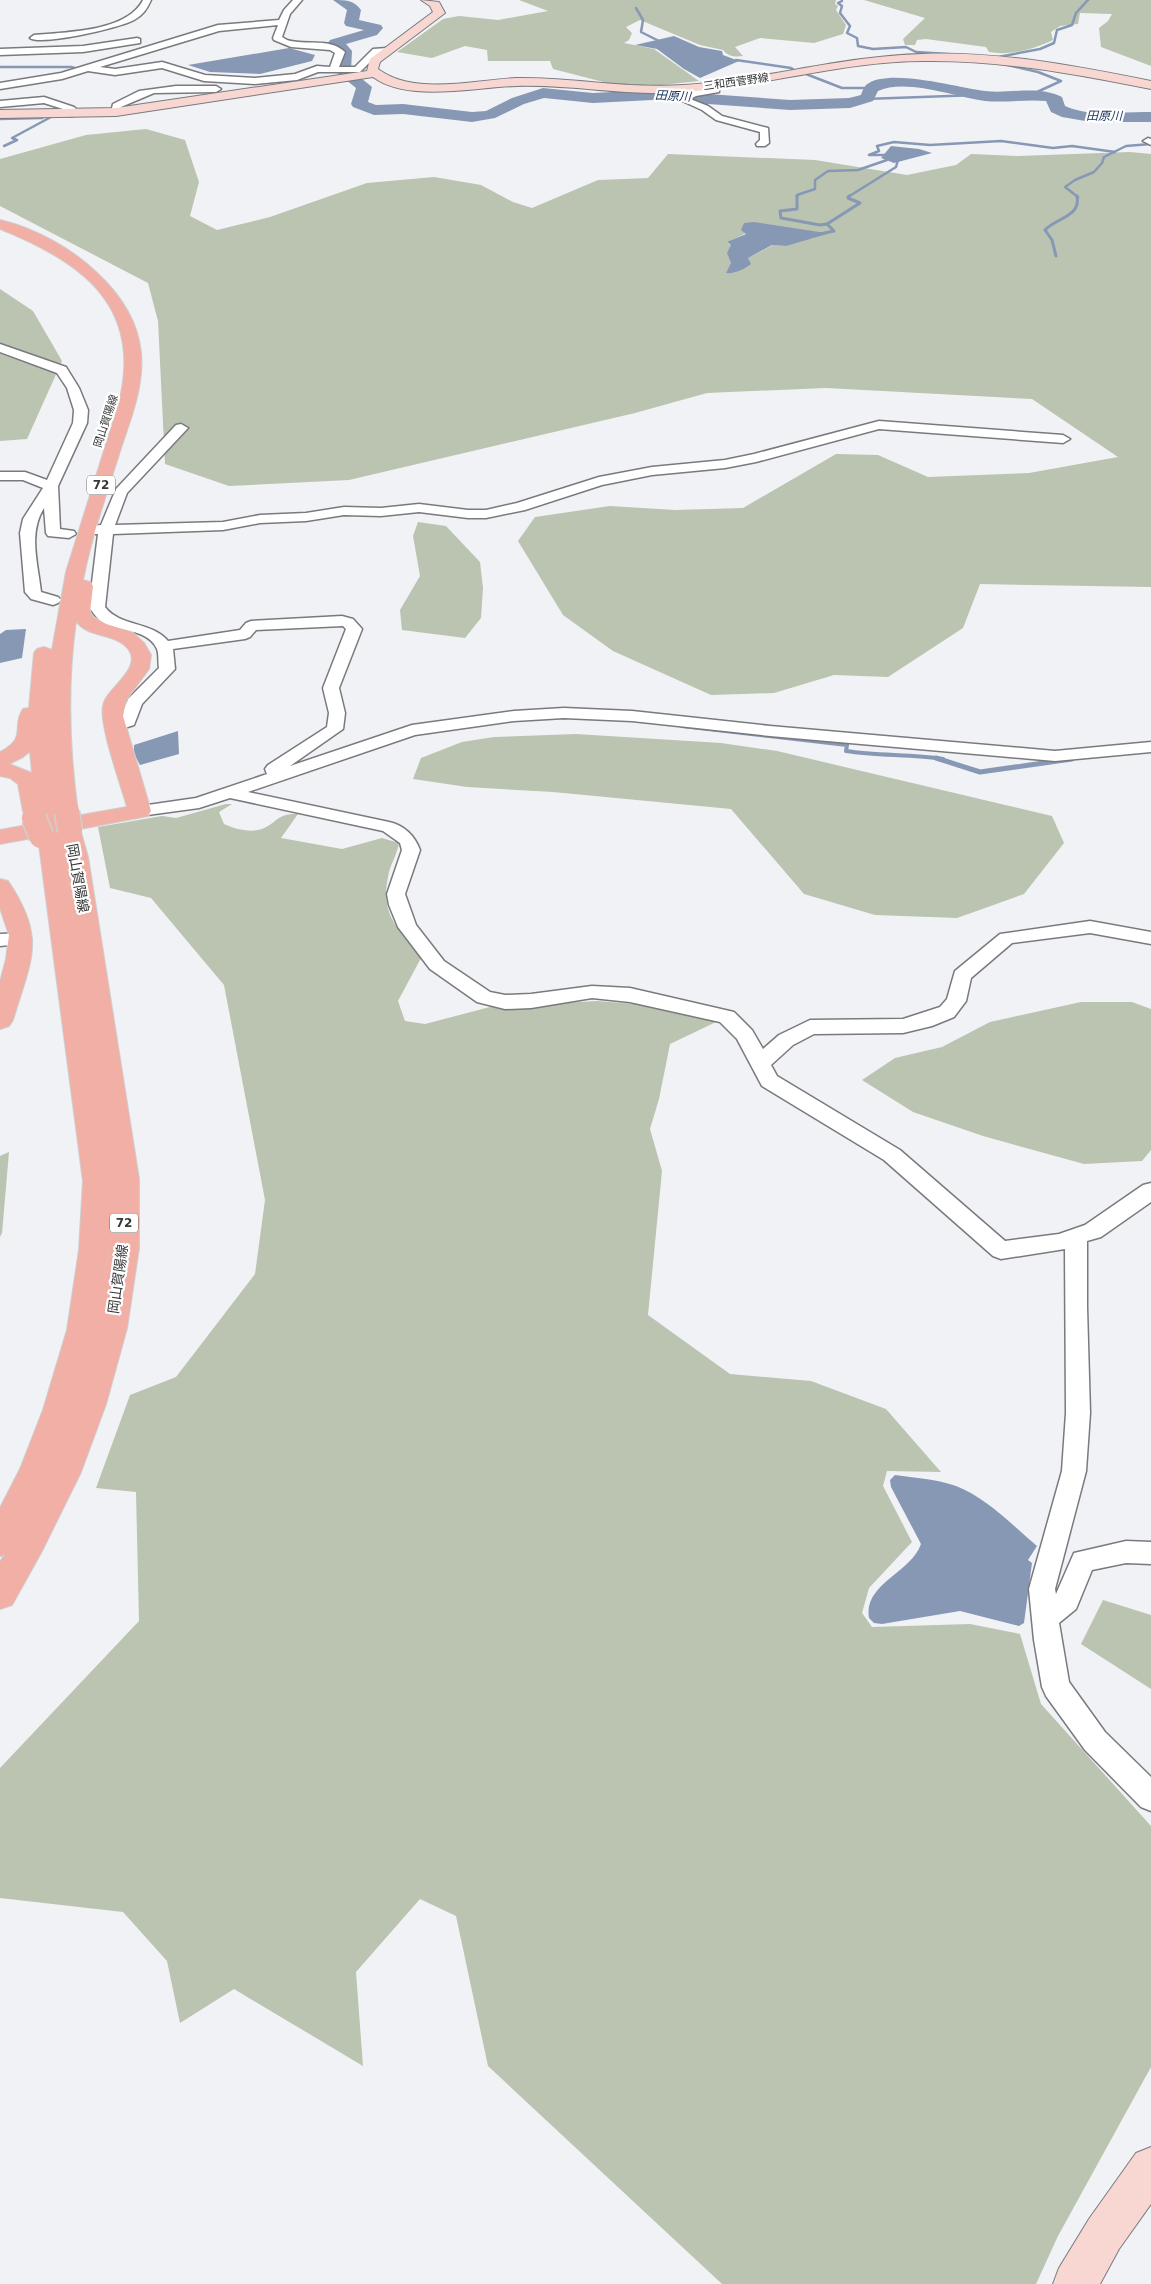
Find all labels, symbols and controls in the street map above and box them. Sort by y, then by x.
street label: 三和西菅野線 [702,71,770,93]
water label: 田原川 [655,88,693,104]
water label: 田原川 [1086,109,1124,123]
street label: 岡山賀陽線 [91,393,121,449]
road number: 72 [87,476,115,494]
street label: 岡山賀陽線 [64,842,92,914]
road number: 72 [110,1214,138,1232]
street label: 岡山賀陽線 [105,1243,131,1315]

